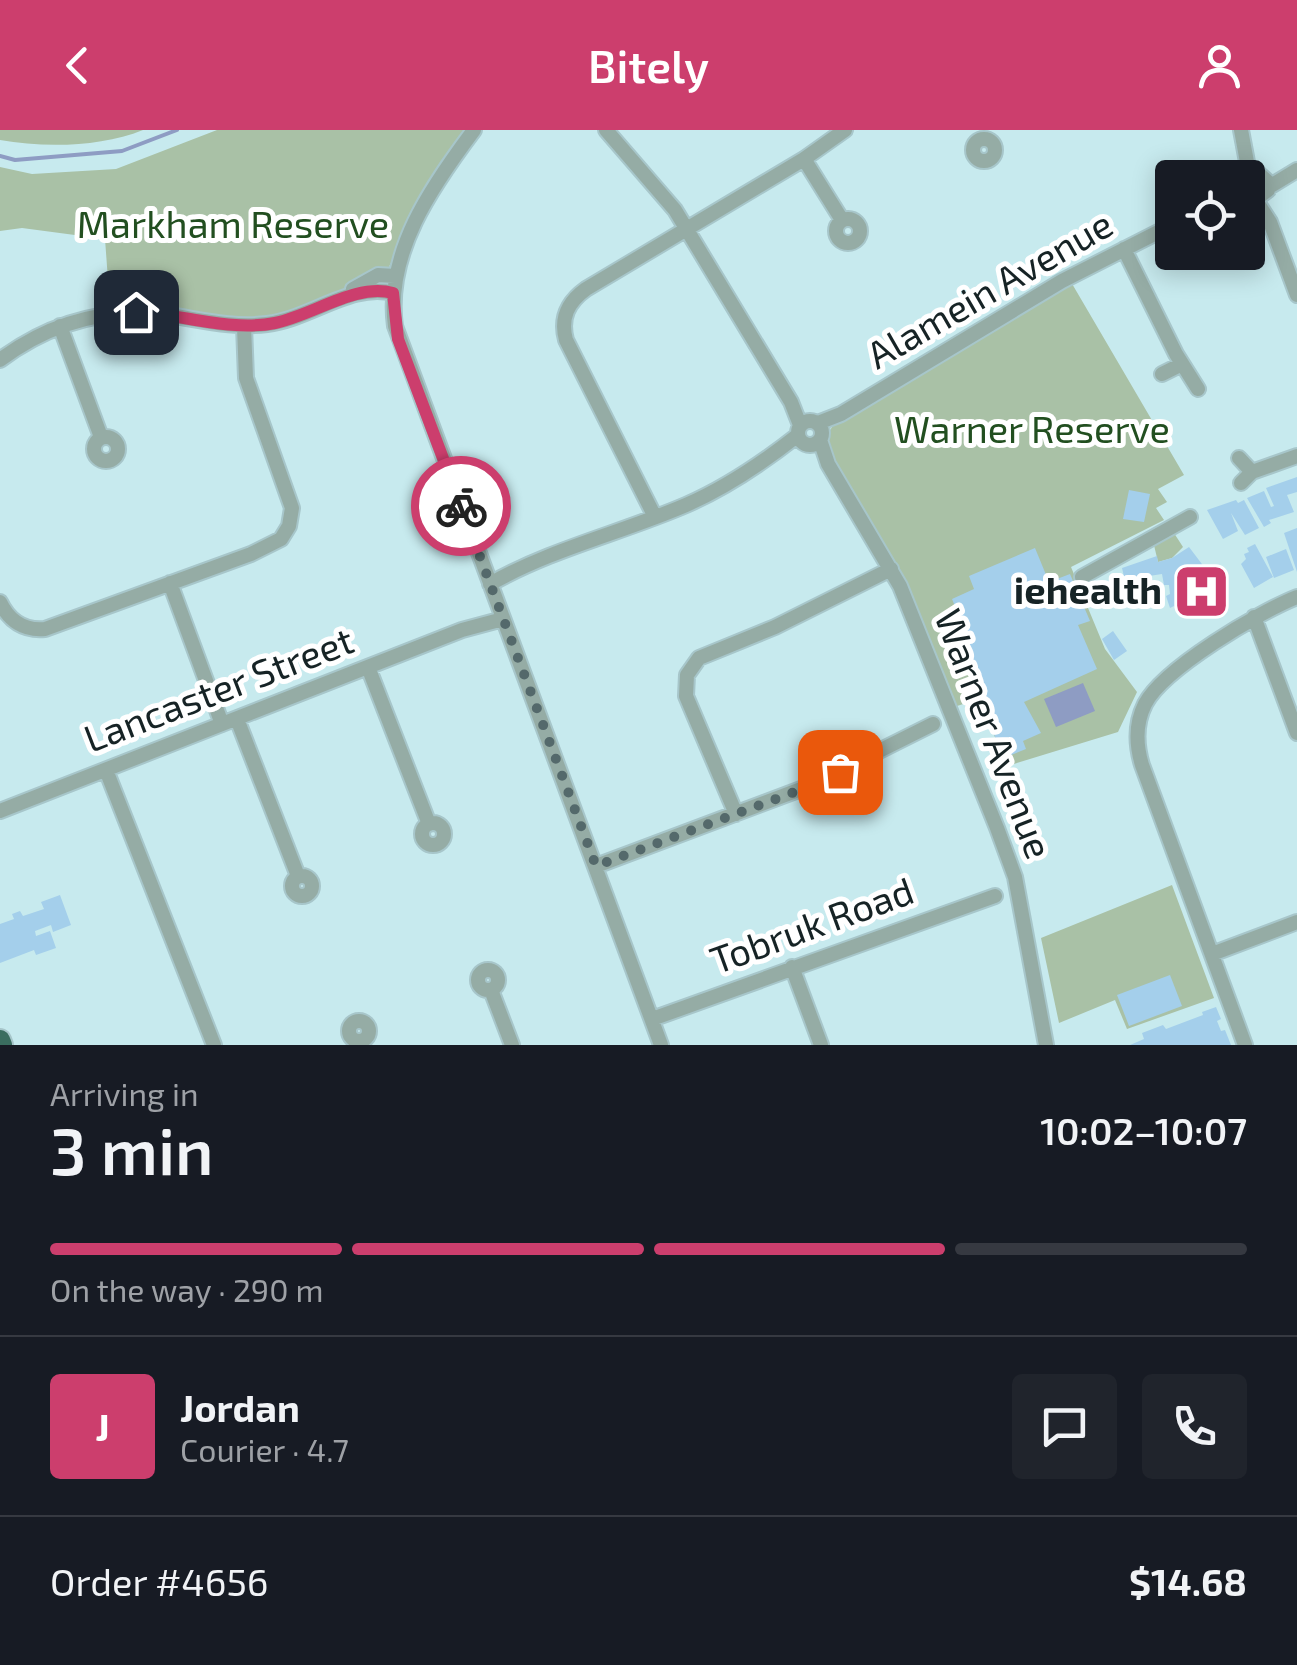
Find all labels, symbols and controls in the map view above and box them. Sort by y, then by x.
icon: back [50,38,105,93]
text: Bitely [588,38,709,92]
icon: person [1192,38,1247,93]
map controls [1155,160,1265,270]
button: locate [1155,160,1265,270]
street label: Alamein Avenue [858,199,1120,377]
park label: Markham Reserve [77,200,389,246]
pin [94,270,179,355]
icon: home [109,285,164,340]
park label: Warner Reserve [894,405,1170,451]
courier [411,456,511,556]
icon: bike [434,479,489,534]
hospital icon: iehealth [1171,561,1231,621]
place label: iehealth [1014,566,1162,612]
street label: Warner Avenue [926,602,1064,865]
street label: Lancaster Street [77,616,359,761]
pin [798,730,883,815]
icon: bag [813,745,868,800]
street label: Tobruk Road [703,866,919,982]
text: Arriving in [50,1074,199,1112]
text: 10:02–10:07 [1040,1107,1247,1153]
text: 3 min [50,1110,214,1188]
text: On the way · 290 m [50,1270,324,1308]
button: chat [1012,1374,1117,1479]
button: phone [1142,1374,1247,1479]
text: Jordan [180,1384,300,1430]
text: J [95,1403,110,1449]
text: Courier · 4.7 [180,1430,349,1468]
text: Order #4656 [50,1558,269,1604]
text: $14.68 [1129,1558,1247,1604]

